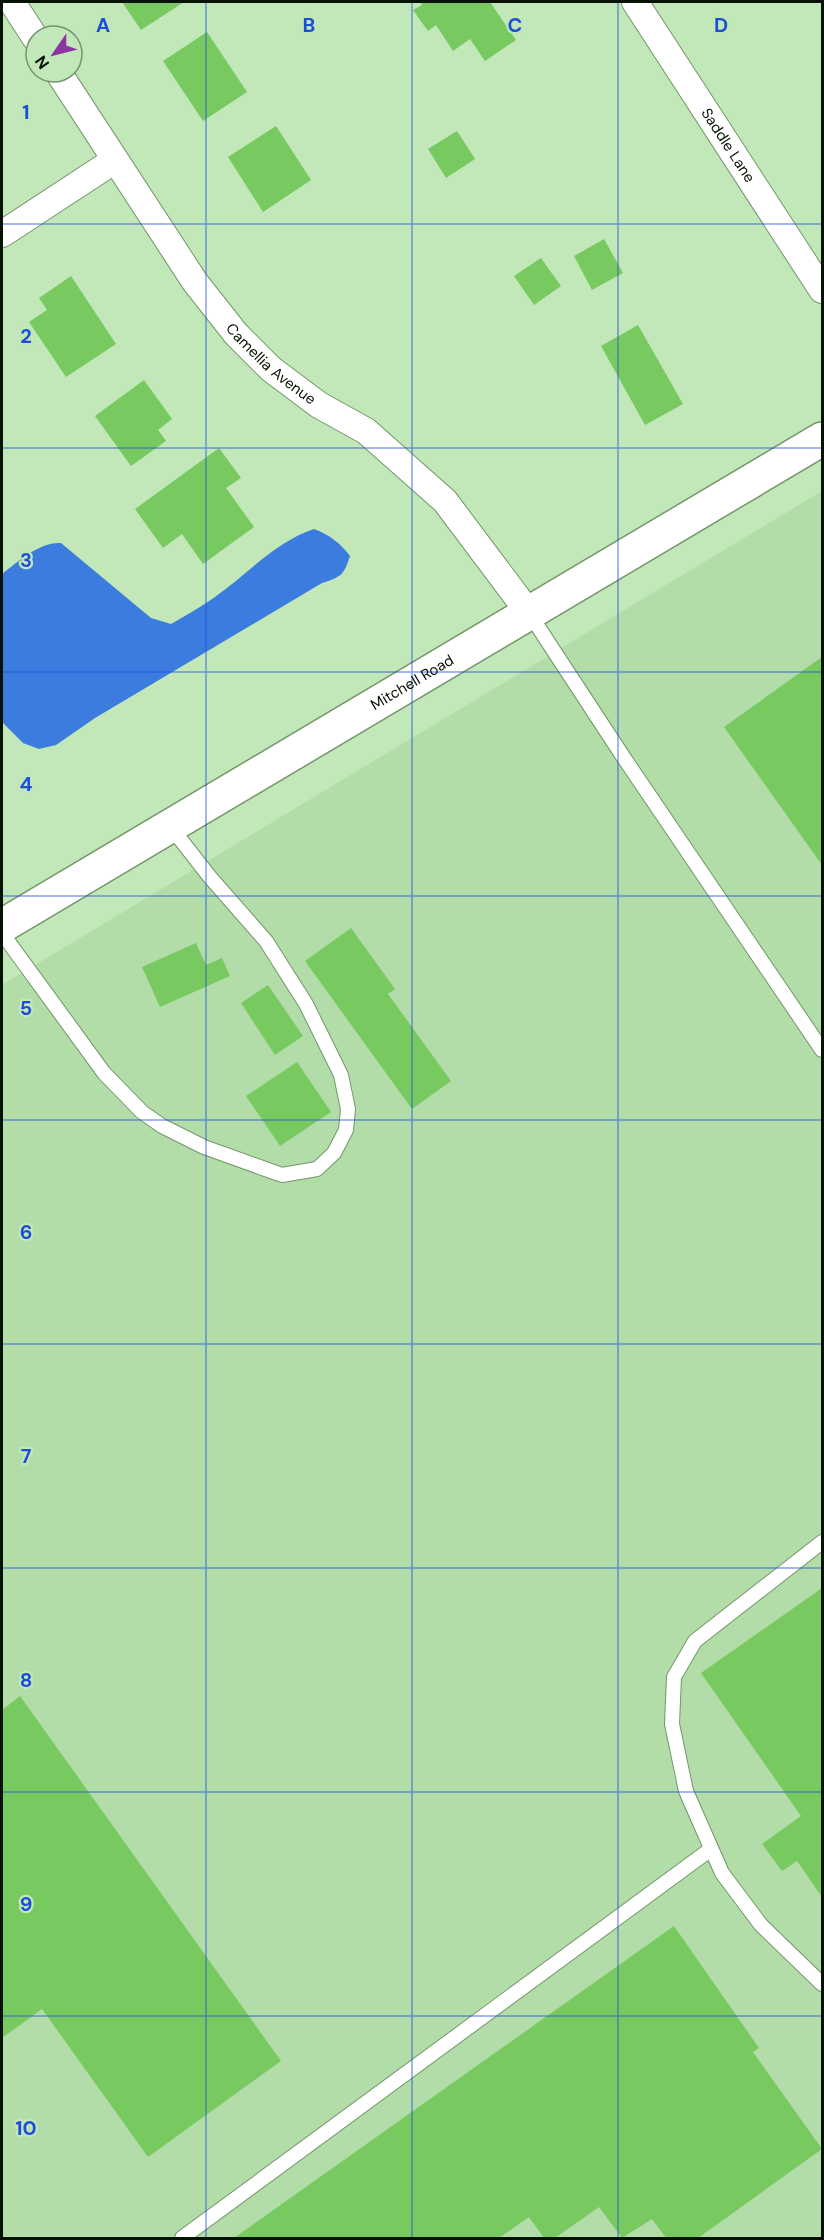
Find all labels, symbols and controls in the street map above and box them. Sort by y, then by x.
text: A [96,12,110,38]
text: B [303,12,315,38]
text: C [508,12,522,38]
text: D [714,12,728,38]
north arrow [24,24,84,84]
text: N [30,52,54,73]
text: 1 [22,99,30,125]
street label: Saddle Lane [697,104,760,186]
street label: Camellia Avenue [221,319,320,409]
text: 2 [20,323,32,349]
text: 3 [20,547,32,573]
street label: Mitchell Road [367,650,457,715]
text: 4 [20,771,33,797]
text: 5 [20,995,32,1021]
text: 6 [20,1219,32,1245]
text: 7 [21,1443,32,1469]
text: 8 [20,1667,32,1693]
text: 9 [20,1891,32,1917]
text: 10 [15,2115,37,2141]

